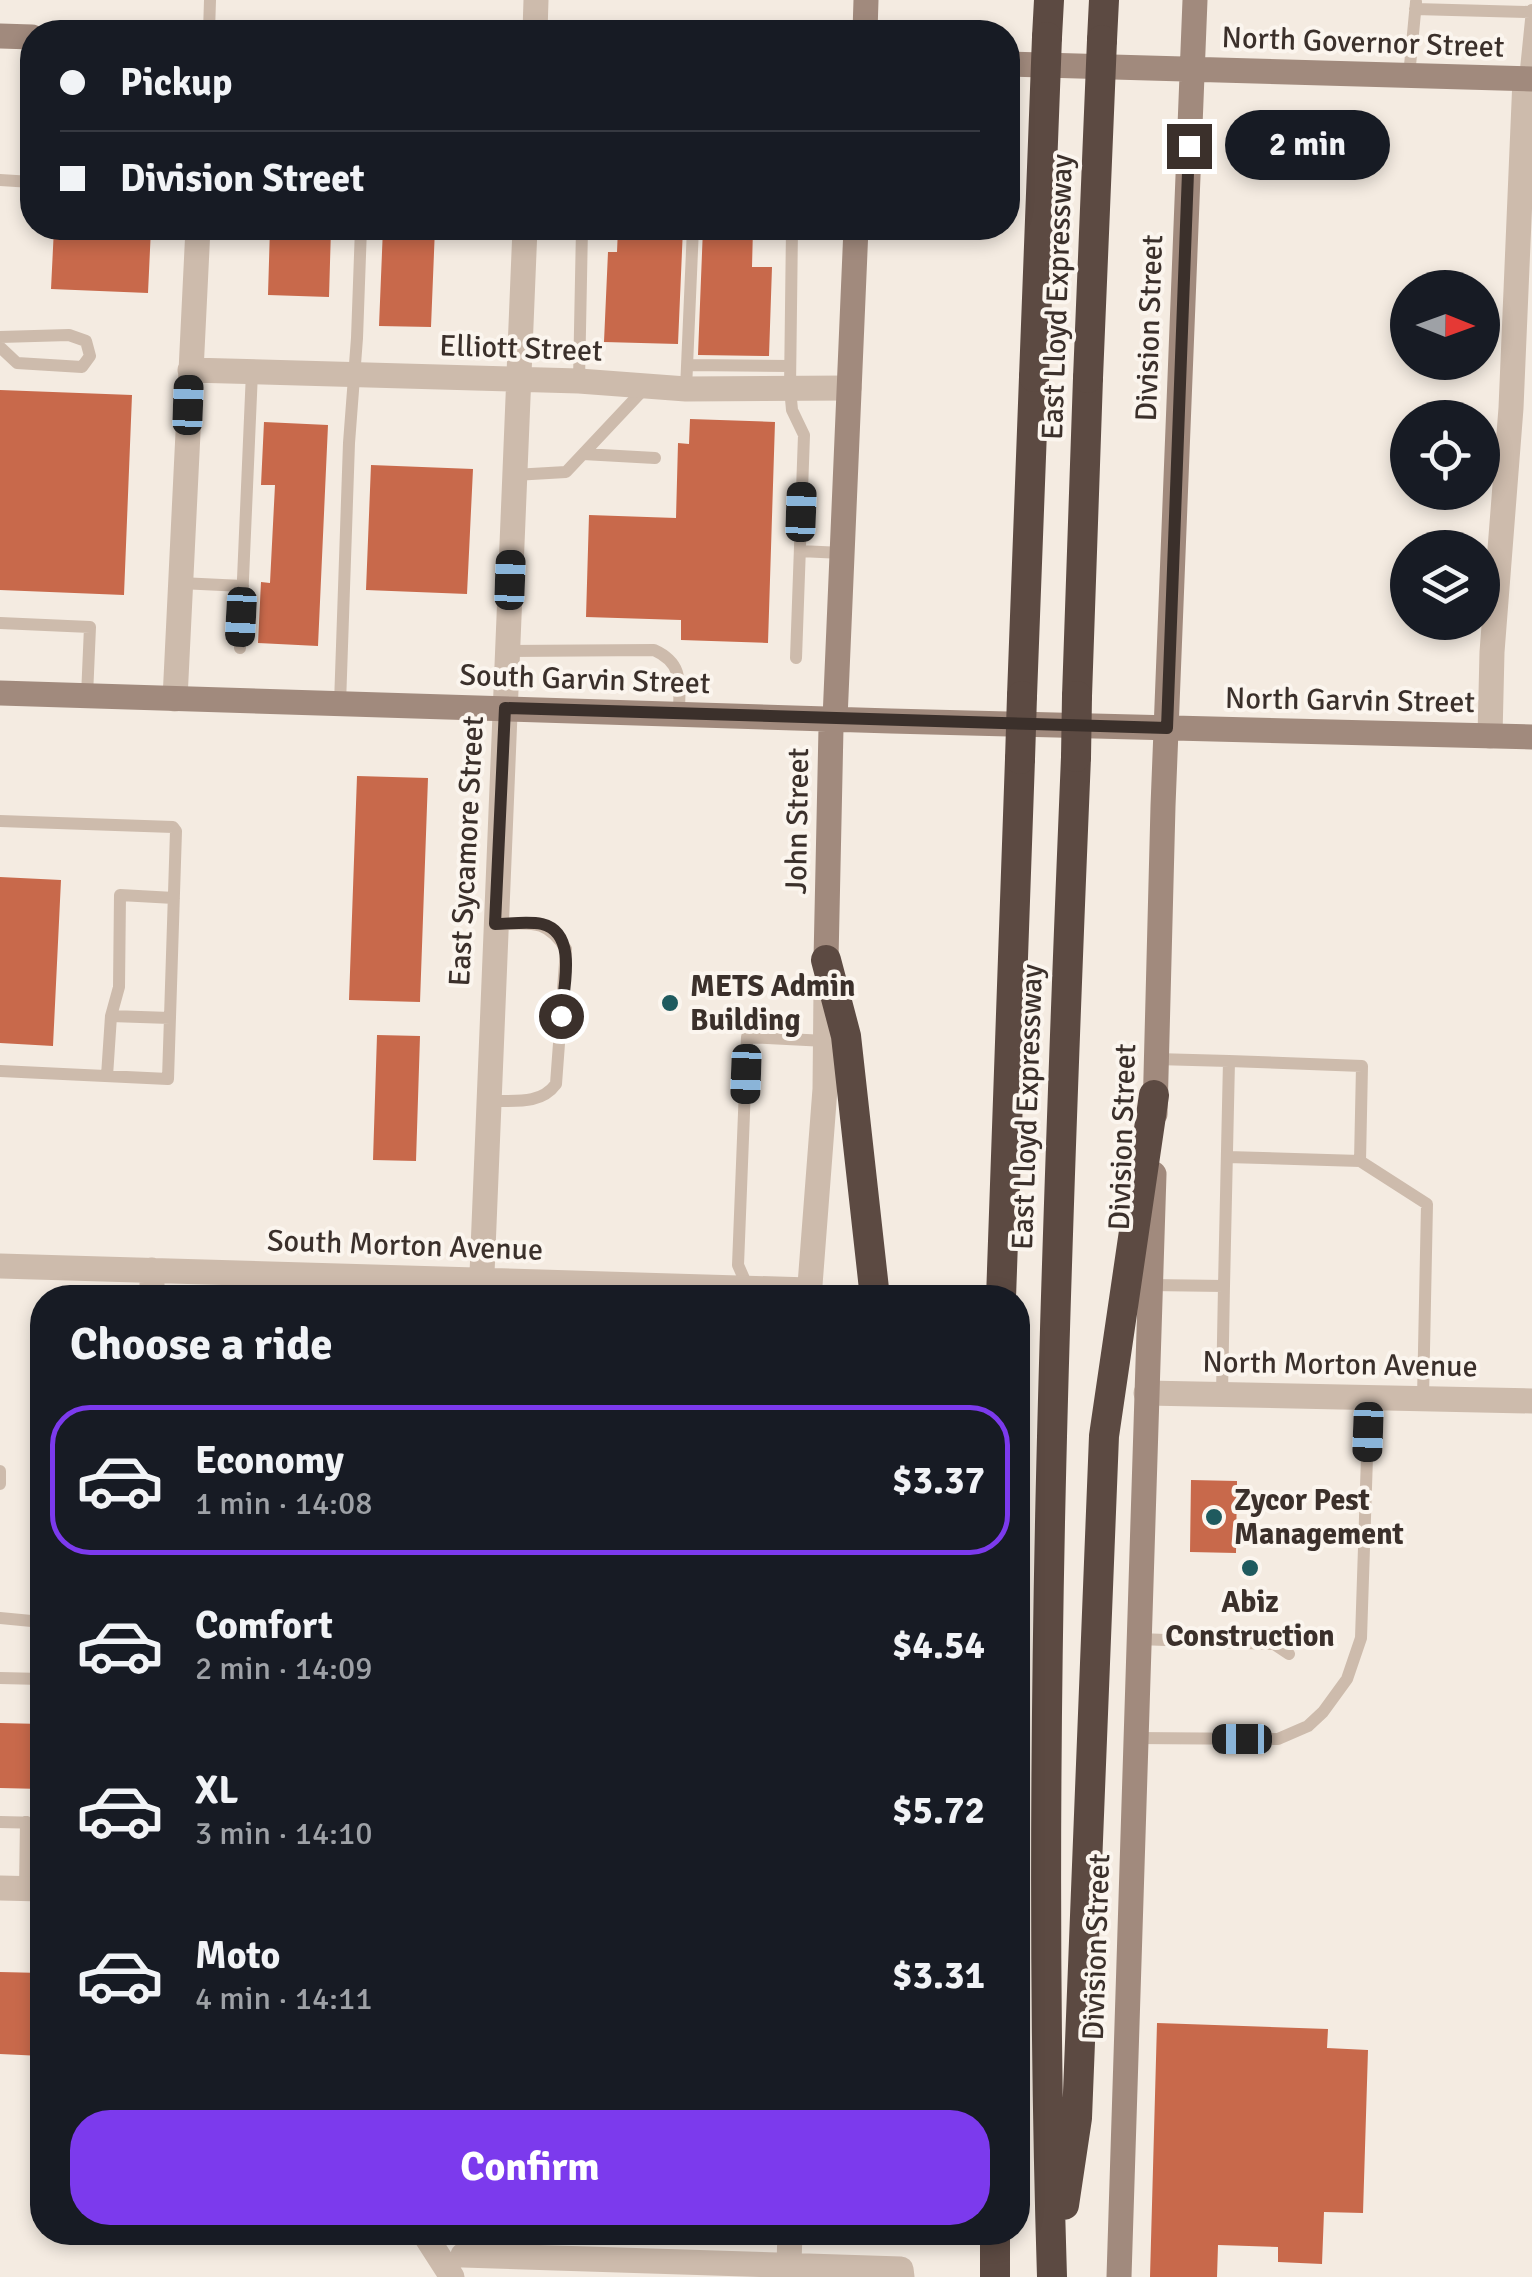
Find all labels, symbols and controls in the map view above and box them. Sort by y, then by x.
street label: North Governor Street [1221,19,1505,66]
text: Pickup [120,59,232,106]
callout: 2 min [1224,111,1389,181]
route end [1167,124,1212,169]
text: 2 min [1269,125,1346,164]
street label: East Lloyd Expressway [1034,153,1081,441]
text: Division Street [120,155,364,202]
street label: Division Street [1128,234,1171,422]
north arrow [1390,270,1500,380]
map controls [1390,270,1500,640]
street label: Elliott Street [439,327,603,370]
car [172,374,204,436]
button: locate [1390,400,1500,510]
car [785,481,817,543]
button: layers [1390,530,1500,640]
car [494,549,526,611]
car [224,586,258,648]
street label: South Garvin Street [459,657,711,702]
street label: North Garvin Street [1225,680,1475,721]
street label: East Sycamore Street [441,715,492,987]
street label: John Street [778,747,817,895]
street label: East Lloyd Expressway [1004,963,1051,1251]
place label: METS Admin Building [690,968,855,1039]
marker: METS Admin Building [659,992,681,1014]
route start [539,994,584,1039]
car [730,1043,762,1105]
street label: Division Street [1101,1043,1144,1231]
street label: South Morton Avenue [266,1222,544,1269]
text: Choose a ride [70,1317,333,1372]
street label: North Morton Avenue [1202,1344,1478,1385]
car [1352,1401,1384,1463]
icon: car [75,1435,165,1525]
text: Economy [195,1437,344,1484]
text: $3.37 [892,1457,985,1504]
place label: Zycor Pest Management [1234,1482,1404,1553]
text: 1 min · 14:08 [195,1484,373,1523]
marker: Zycor Pest Management [1203,1506,1225,1528]
marker: Abiz Construction [1239,1557,1261,1579]
place label: Abiz Construction [1165,1584,1335,1655]
icon: car [75,1600,165,1690]
text: Comfort [195,1602,333,1649]
text: $4.54 [892,1622,985,1669]
text: 2 min · 14:09 [195,1649,373,1688]
car [1212,1724,1272,1754]
icon: car [75,1765,165,1855]
text: XL [195,1767,238,1814]
text: $5.72 [892,1787,985,1834]
text: 3 min · 14:10 [195,1814,373,1853]
street label: Division Street [1075,1853,1118,2041]
icon: car [75,1930,165,2020]
text: Moto [195,1932,280,1979]
text: $3.31 [892,1952,985,1999]
text: 4 min · 14:11 [195,1979,373,2018]
button: Confirm [70,2110,990,2225]

